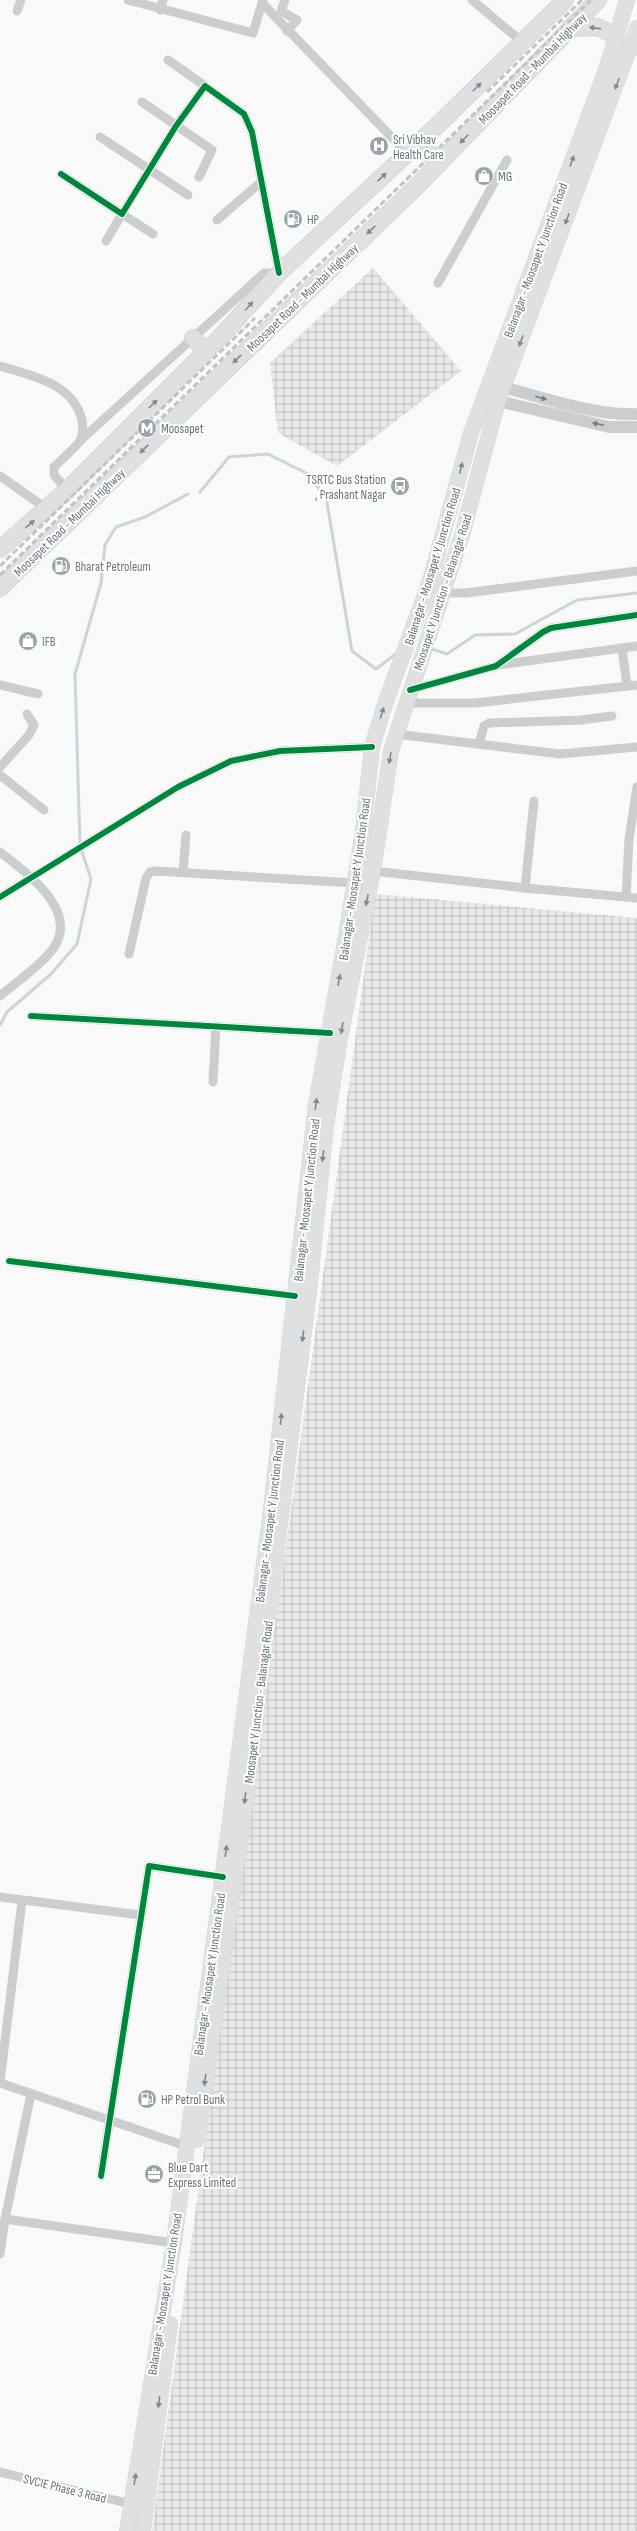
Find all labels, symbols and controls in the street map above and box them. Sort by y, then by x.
street label: Moosapet Road - Mumbai Highway [475,10,590,128]
one-way arrow [589,24,601,31]
one-way arrow [613,78,619,90]
one-way arrow [472,82,481,92]
place label: Sri Vibhav Health Care [393,132,444,163]
one-way arrow [459,134,469,144]
hospital icon: Sri Vibhav Health Care [368,135,390,157]
one-way arrow [569,155,575,167]
shop icon: MG [473,165,495,187]
place label: MG [498,169,512,185]
one-way arrow [377,172,387,181]
street label: Balanagar - Moosapet Y Junction Road [500,181,571,340]
fuel station icon: HP [282,208,304,230]
place label: HP [307,212,320,228]
one-way arrow [563,213,569,225]
one-way arrow [366,225,376,235]
street label: Moosapet Road - Mumbai Highway [244,240,362,355]
one-way arrow [244,301,253,311]
one-way arrow [518,335,524,347]
one-way arrow [232,354,242,364]
one-way arrow [536,395,548,401]
one-way arrow [148,399,158,409]
metro station icon: Moosapet [136,417,158,439]
place label: Moosapet [161,421,204,437]
one-way arrow [592,421,605,427]
one-way arrow [139,444,149,454]
one-way arrow [459,462,465,474]
street label: Moosapet Road - Mumbai Highway [11,465,129,580]
place label: TSRTC Bus Station , Prashant Nagar [306,472,386,503]
bus stop icon: TSRTC Bus Station , Prashant Nagar [389,475,411,497]
street label: Balanagar - Moosapet Y Junction Road [401,486,465,647]
street label: Moosapet Y Junction - Balanagar Road [410,512,476,673]
one-way arrow [24,520,35,529]
fuel station icon: Bharat Petroleum [50,555,72,577]
place label: Bharat Petroleum [75,559,151,575]
shop icon: IFB [17,630,39,652]
place label: IFB [42,634,56,650]
one-way arrow [379,707,385,719]
one-way arrow [387,752,393,764]
street label: Balanagar - Moosapet Y Junction Road [336,797,374,961]
one-way arrow [364,894,370,906]
one-way arrow [336,974,342,987]
one-way arrow [339,1022,345,1034]
one-way arrow [313,1098,319,1110]
street label: Balanagar - Moosapet Y Junction Road [290,1118,323,1282]
one-way arrow [320,1150,326,1162]
one-way arrow [300,1330,306,1342]
one-way arrow [278,1413,284,1425]
street label: Balanagar - Moosapet Y Junction Road [252,1439,288,1603]
street label: Moosapet Y Junction - Balanagar Road [241,1620,277,1784]
one-way arrow [242,1792,249,1804]
one-way arrow [223,1845,229,1857]
street label: Balanagar - Moosapet Y Junction Road [191,1892,229,2056]
one-way arrow [202,2074,208,2086]
fuel station icon: HP Petrol Bunk [136,2088,158,2110]
place label: HP Petrol Bunk [161,2092,225,2108]
place label: Blue Dart Express Limited [168,2160,236,2191]
office icon: Blue Dart Express Limited [143,2163,165,2185]
street label: Balanagar - Moosapet Y Junction Road [144,2212,186,2376]
one-way arrow [156,2396,163,2408]
street label: SVCIE Phase 3 Road [22,2471,108,2507]
one-way arrow [132,2473,138,2485]

